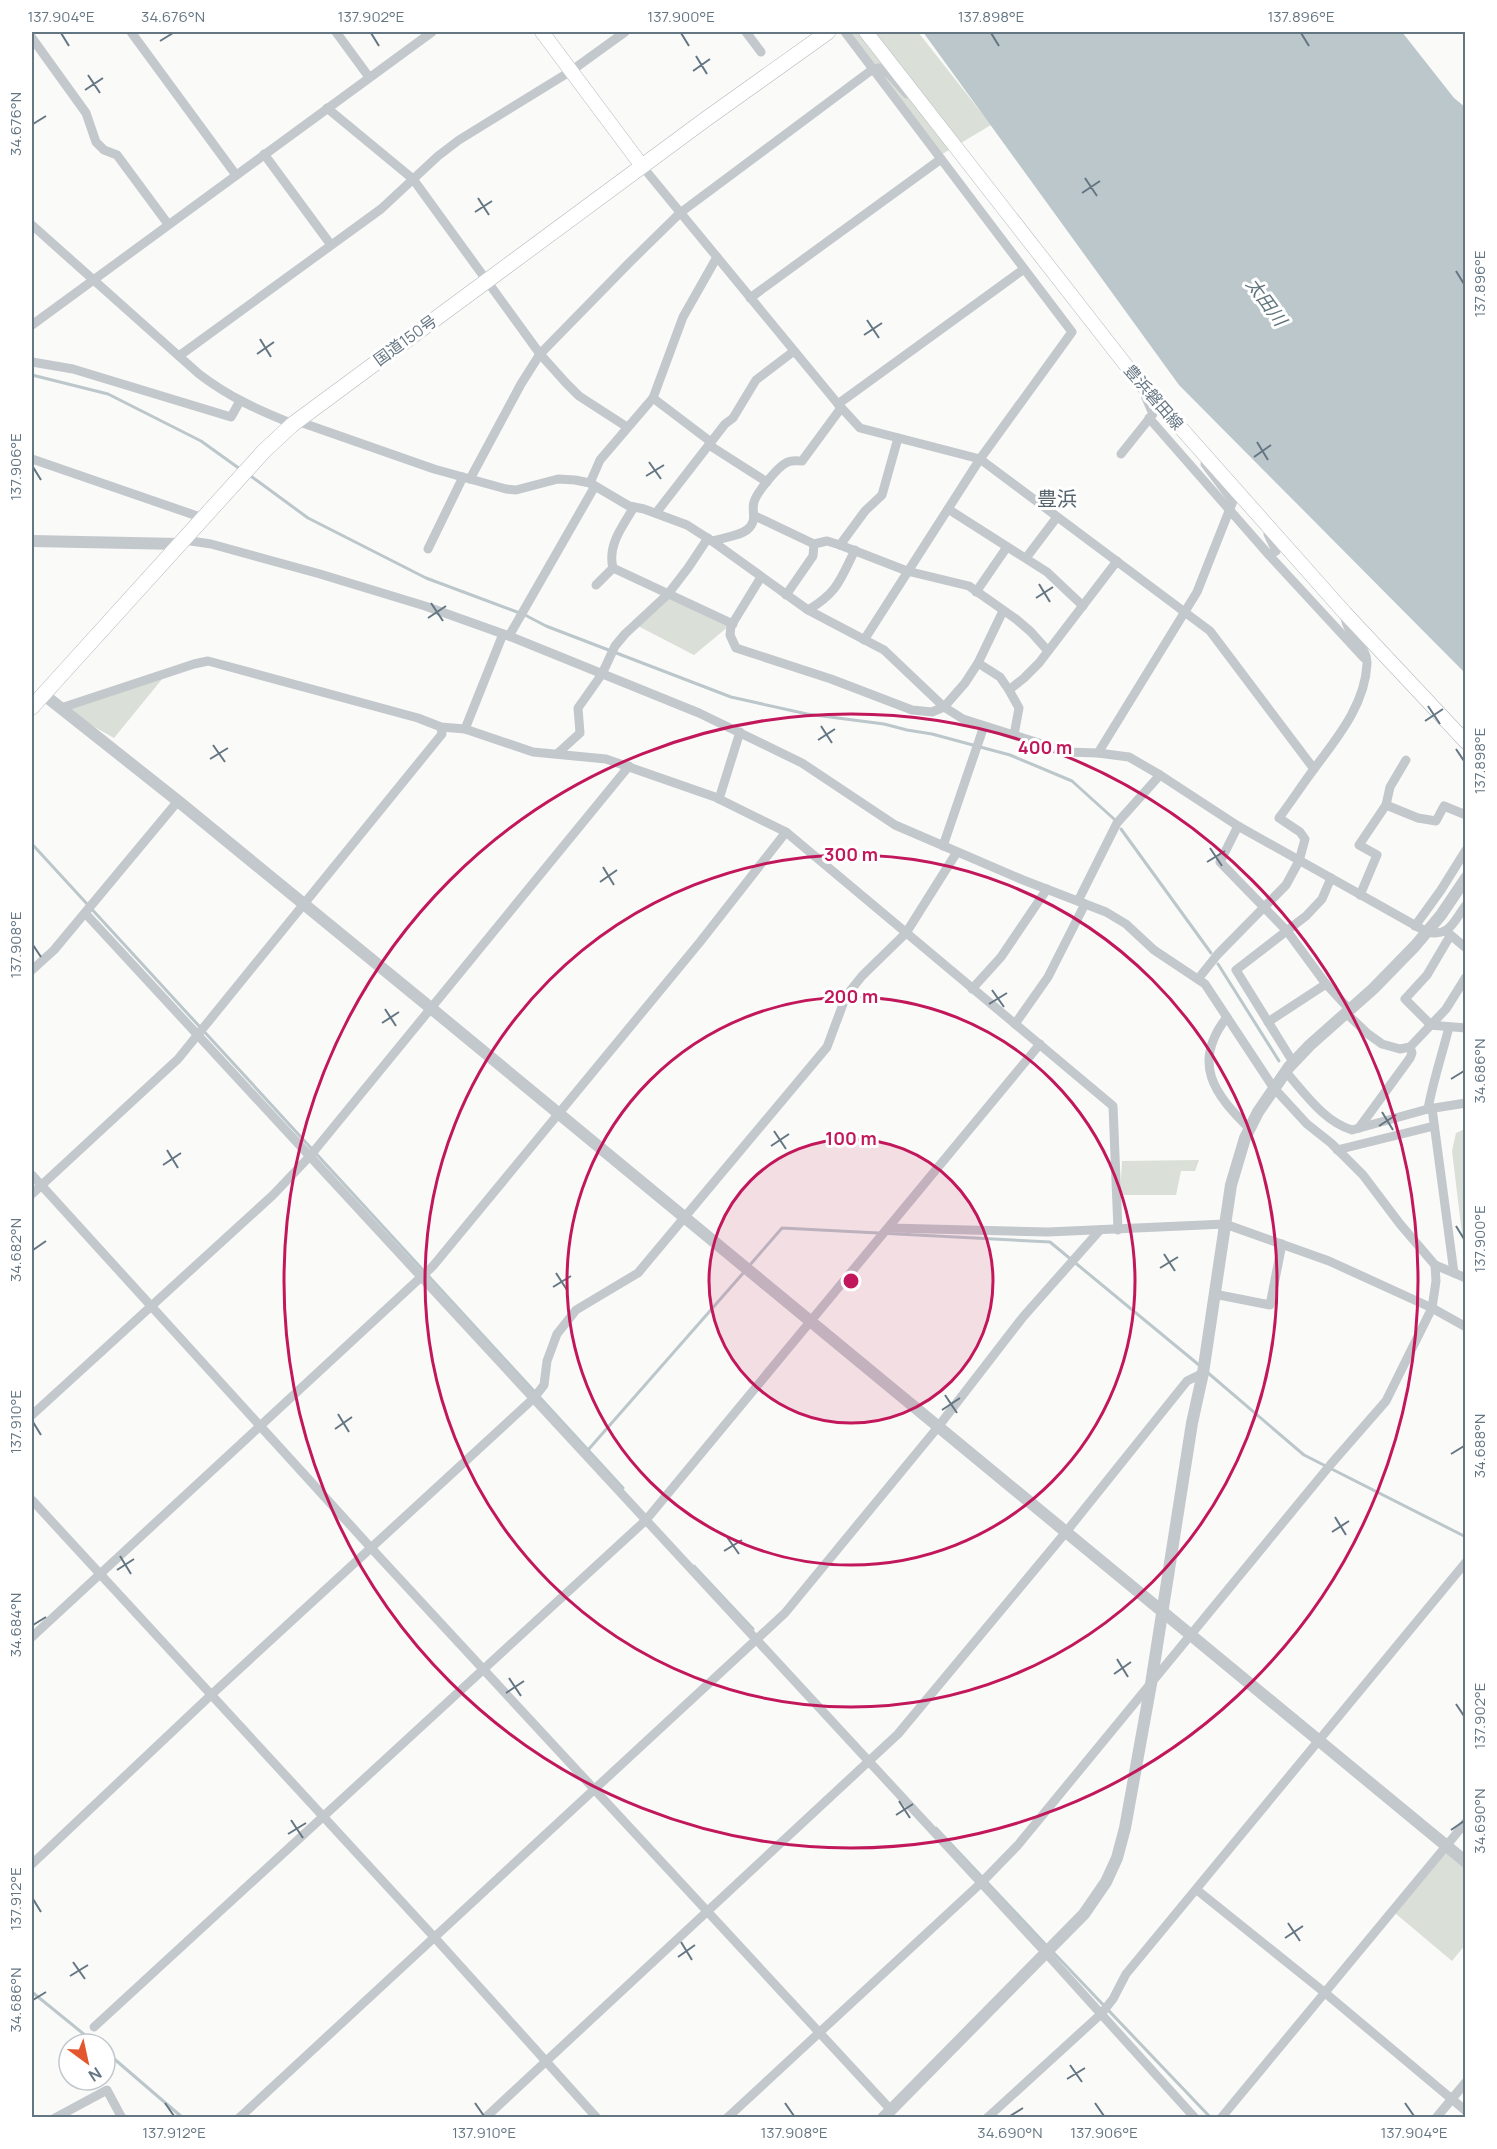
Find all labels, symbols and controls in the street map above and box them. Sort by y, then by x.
text: 137.904°E [27,6,95,27]
text: 34.676°N [141,6,205,27]
text: 137.902°E [338,6,404,27]
text: 137.900°E [647,6,715,27]
text: 137.898°E [958,6,1024,27]
text: 137.896°E [1267,6,1335,27]
text: 34.676°N [5,92,26,156]
text: 137.896°E [1469,250,1490,318]
water label: 太田川 [1241,273,1294,332]
street label: 国道150号 [369,310,441,370]
street label: 豊浜磐田線 [1119,360,1189,434]
text: 137.906°E [5,433,26,501]
district label: 豊浜 [1037,485,1077,512]
text: 137.898°E [1469,728,1490,794]
text: 400 m [1018,735,1072,759]
text: 300 m [824,842,878,866]
text: 137.908°E [5,912,26,978]
text: 200 m [824,984,878,1008]
text: 34.686°N [1469,1039,1490,1103]
text: 100 m [825,1126,877,1150]
text: 137.900°E [1469,1205,1490,1273]
text: 34.682°N [5,1218,26,1282]
centre of rings [841,1271,861,1291]
text: 137.910°E [5,1390,26,1454]
text: 34.688°N [1469,1414,1490,1478]
text: 34.684°N [5,1593,26,1657]
text: 137.902°E [1469,1683,1490,1749]
text: 34.690°N [1469,1788,1490,1854]
text: 137.912°E [5,1867,26,1931]
text: 34.686°N [5,1968,26,2032]
north arrow [57,2032,117,2092]
text: N [84,2062,106,2087]
text: 137.912°E [142,2122,206,2143]
text: 137.910°E [452,2122,516,2143]
text: 137.908°E [761,2122,827,2143]
text: 34.690°N [977,2122,1043,2143]
text: 137.906°E [1070,2122,1138,2143]
text: 137.904°E [1380,2122,1448,2143]

